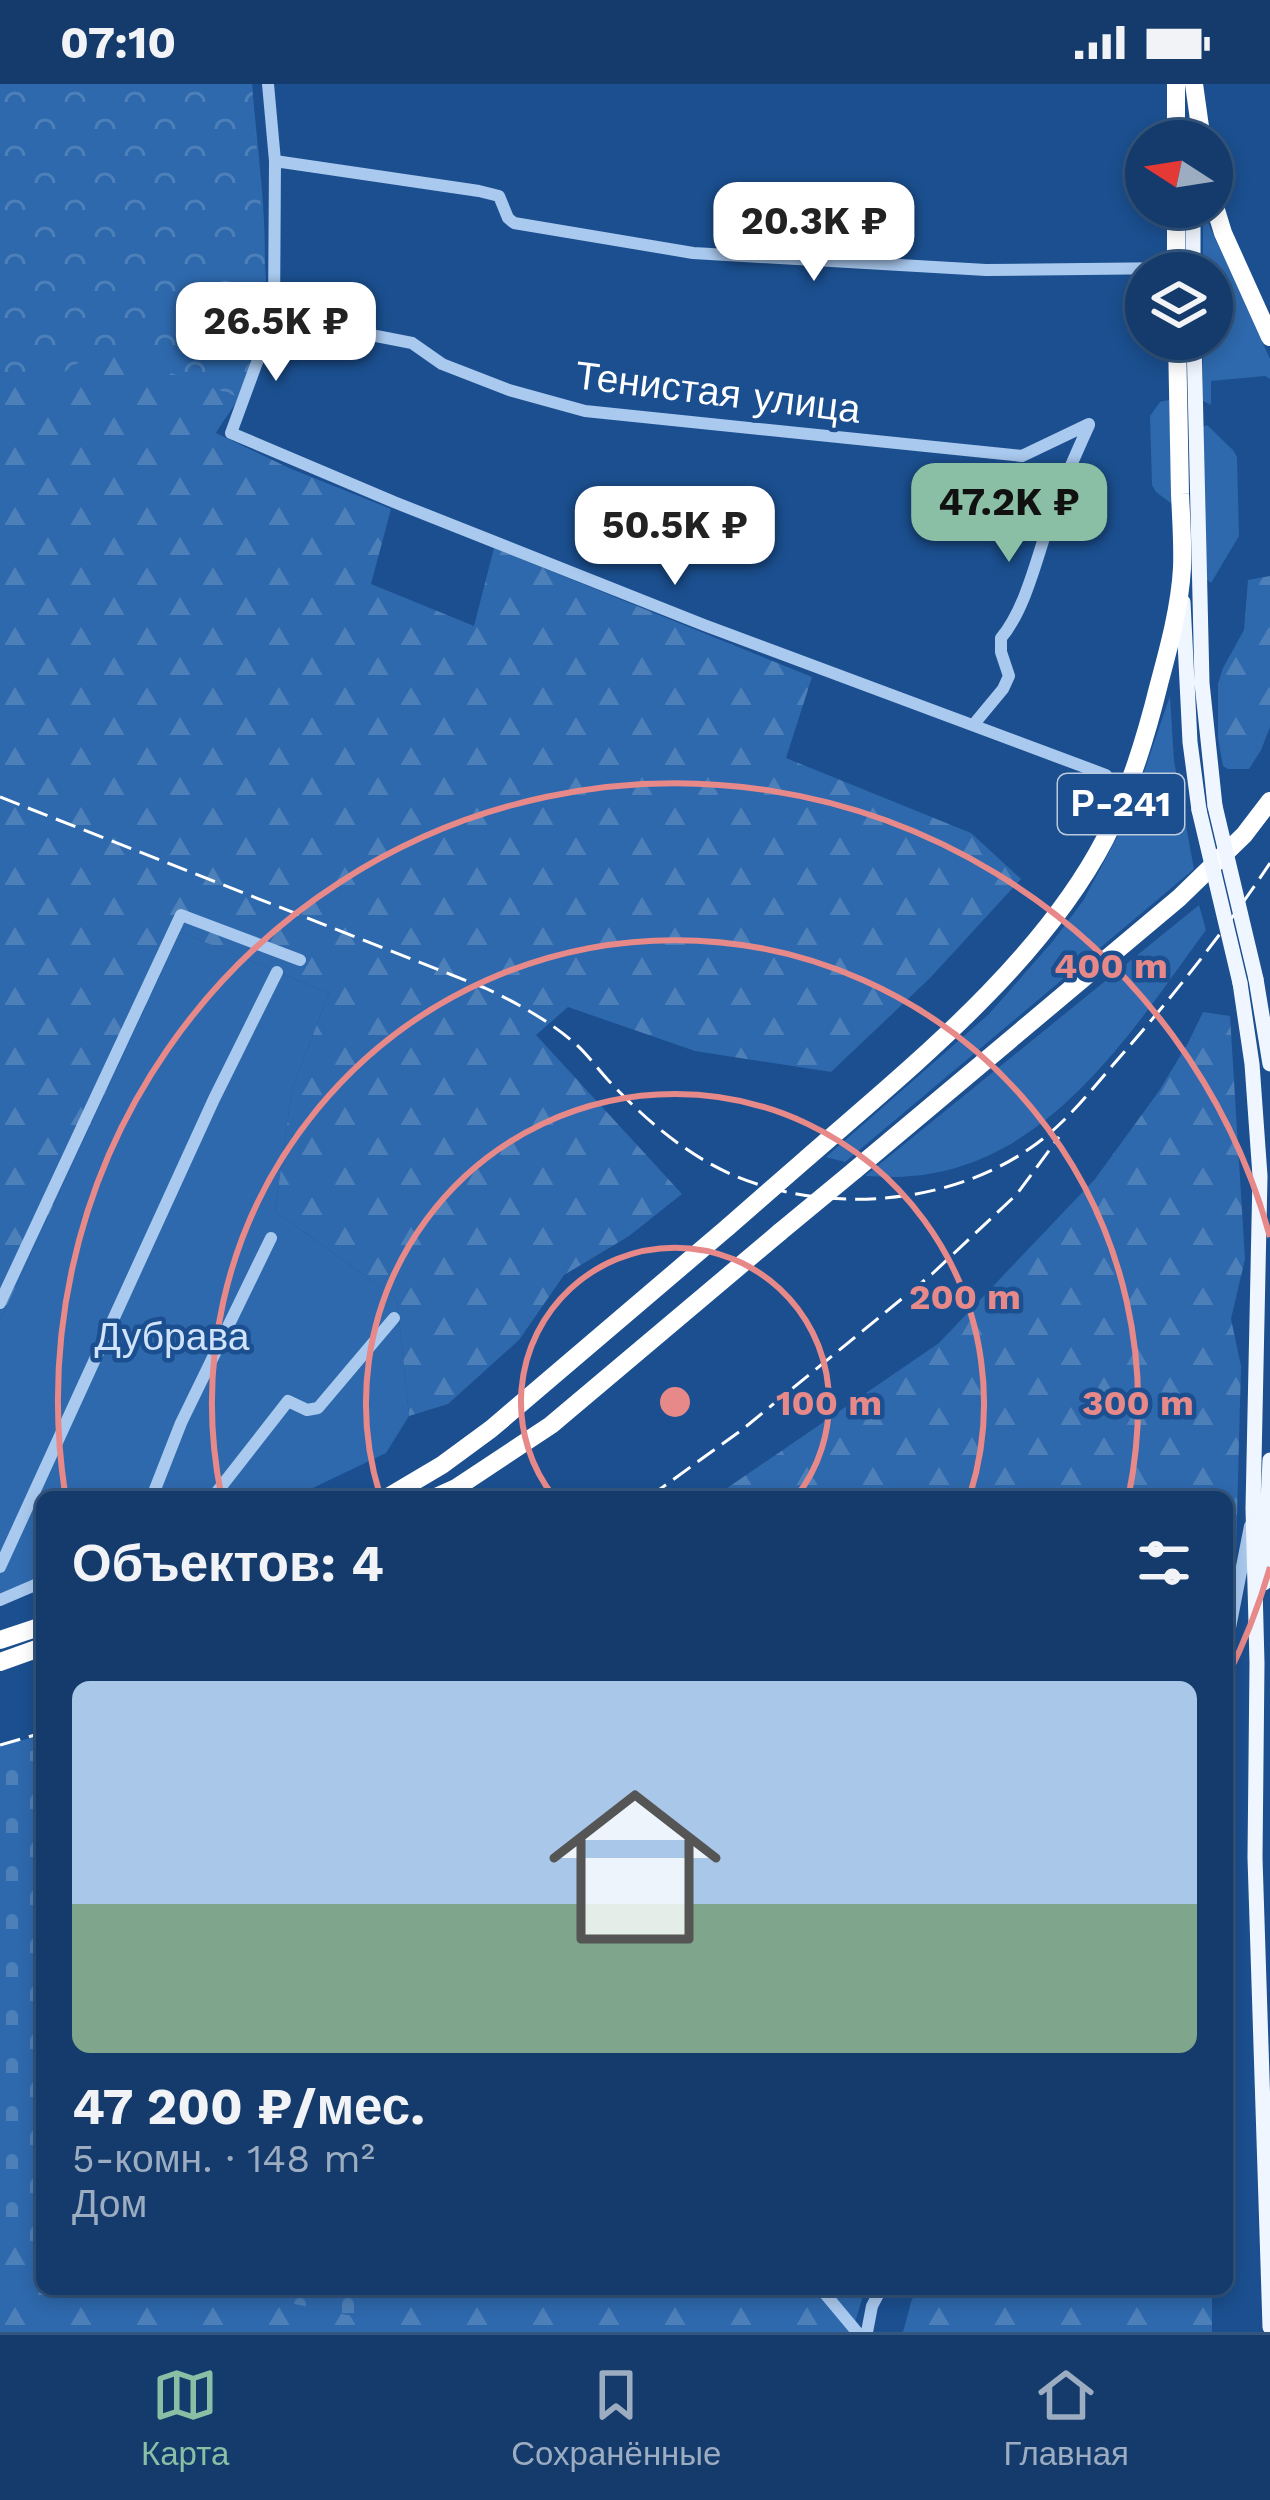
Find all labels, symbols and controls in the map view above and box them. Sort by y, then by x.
text: 07:10 [60,16,176,69]
north arrow [1125,120,1233,228]
map controls [1125,120,1233,360]
pin: 20.3K ₽ [703,182,925,284]
text: 20.3K ₽ [740,198,888,243]
button: layers [1125,252,1233,360]
pin: 26.5K ₽ [165,282,387,384]
text: 26.5K ₽ [203,298,349,343]
street label: Тенистая улица [573,352,863,432]
pin: 47.2K ₽ [898,463,1120,565]
text: 47.2K ₽ [938,479,1080,524]
pin: 50.5K ₽ [564,486,786,588]
text: 50.5K ₽ [602,502,748,547]
road number: Р-241 [1058,774,1184,834]
text: 400 m [1054,945,1168,987]
text: 200 m [909,1276,1021,1318]
park label: Дубрава [95,1314,250,1359]
centre of rings [654,1381,696,1423]
text: 100 m [776,1382,882,1424]
text: 300 m [1082,1382,1194,1424]
icon: filters [1131,1530,1197,1596]
text: Объектов: 4 [72,1534,384,1593]
icon: home [527,1759,743,1975]
text: 47 200 ₽/мес. [72,2077,425,2136]
text: 5-комн. · 148 m² [72,2136,375,2181]
text: Дом [72,2181,147,2226]
tab: Карта [141,2362,229,2473]
tab: Сохранённые [511,2362,721,2473]
tab: Главная [1003,2362,1129,2473]

